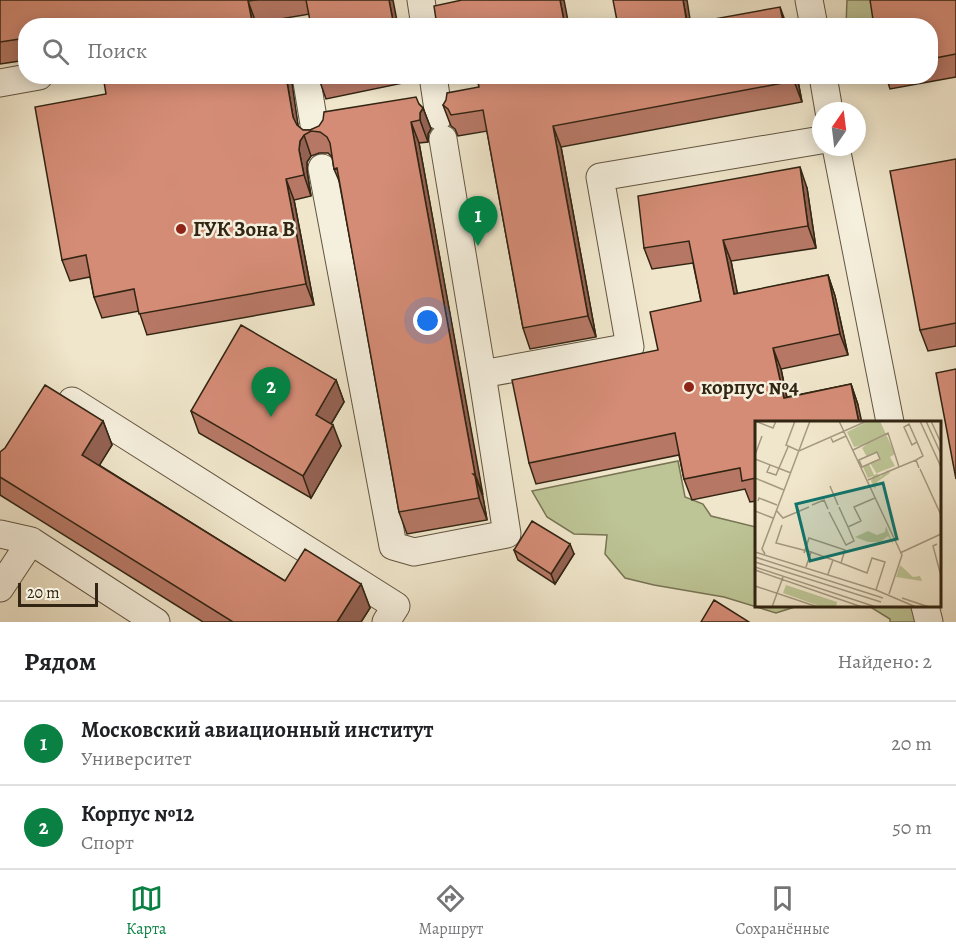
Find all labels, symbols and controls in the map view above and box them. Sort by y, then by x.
search box [18,18,938,84]
icon: search [39,35,72,68]
text: Поиск [87,36,147,66]
north arrow [812,102,866,156]
pin: 1 [458,196,498,246]
place label: ГУК Зона В [193,215,295,243]
marker: ГУК Зона В [174,222,188,236]
your location [413,306,442,335]
pin: 2 [252,368,290,417]
place label: корпус №4 [701,373,799,401]
marker: корпус №4 [682,380,696,394]
inset map [755,421,941,607]
scale bar [18,580,98,608]
text: 20 m [27,582,60,604]
text: Рядом [24,644,96,679]
text: Найдено: 2 [837,648,932,675]
text: Московский авиационный институт [81,715,434,745]
text: 1 [40,730,47,757]
text: 20 m [891,730,932,757]
text: Университет [81,745,192,772]
text: Корпус №12 [81,799,194,829]
text: 2 [39,814,48,841]
text: 50 m [892,814,932,841]
text: Спорт [81,829,134,856]
tab: Карта [126,882,166,940]
tab: Маршрут [419,882,483,940]
tab: Сохранённые [736,882,830,940]

